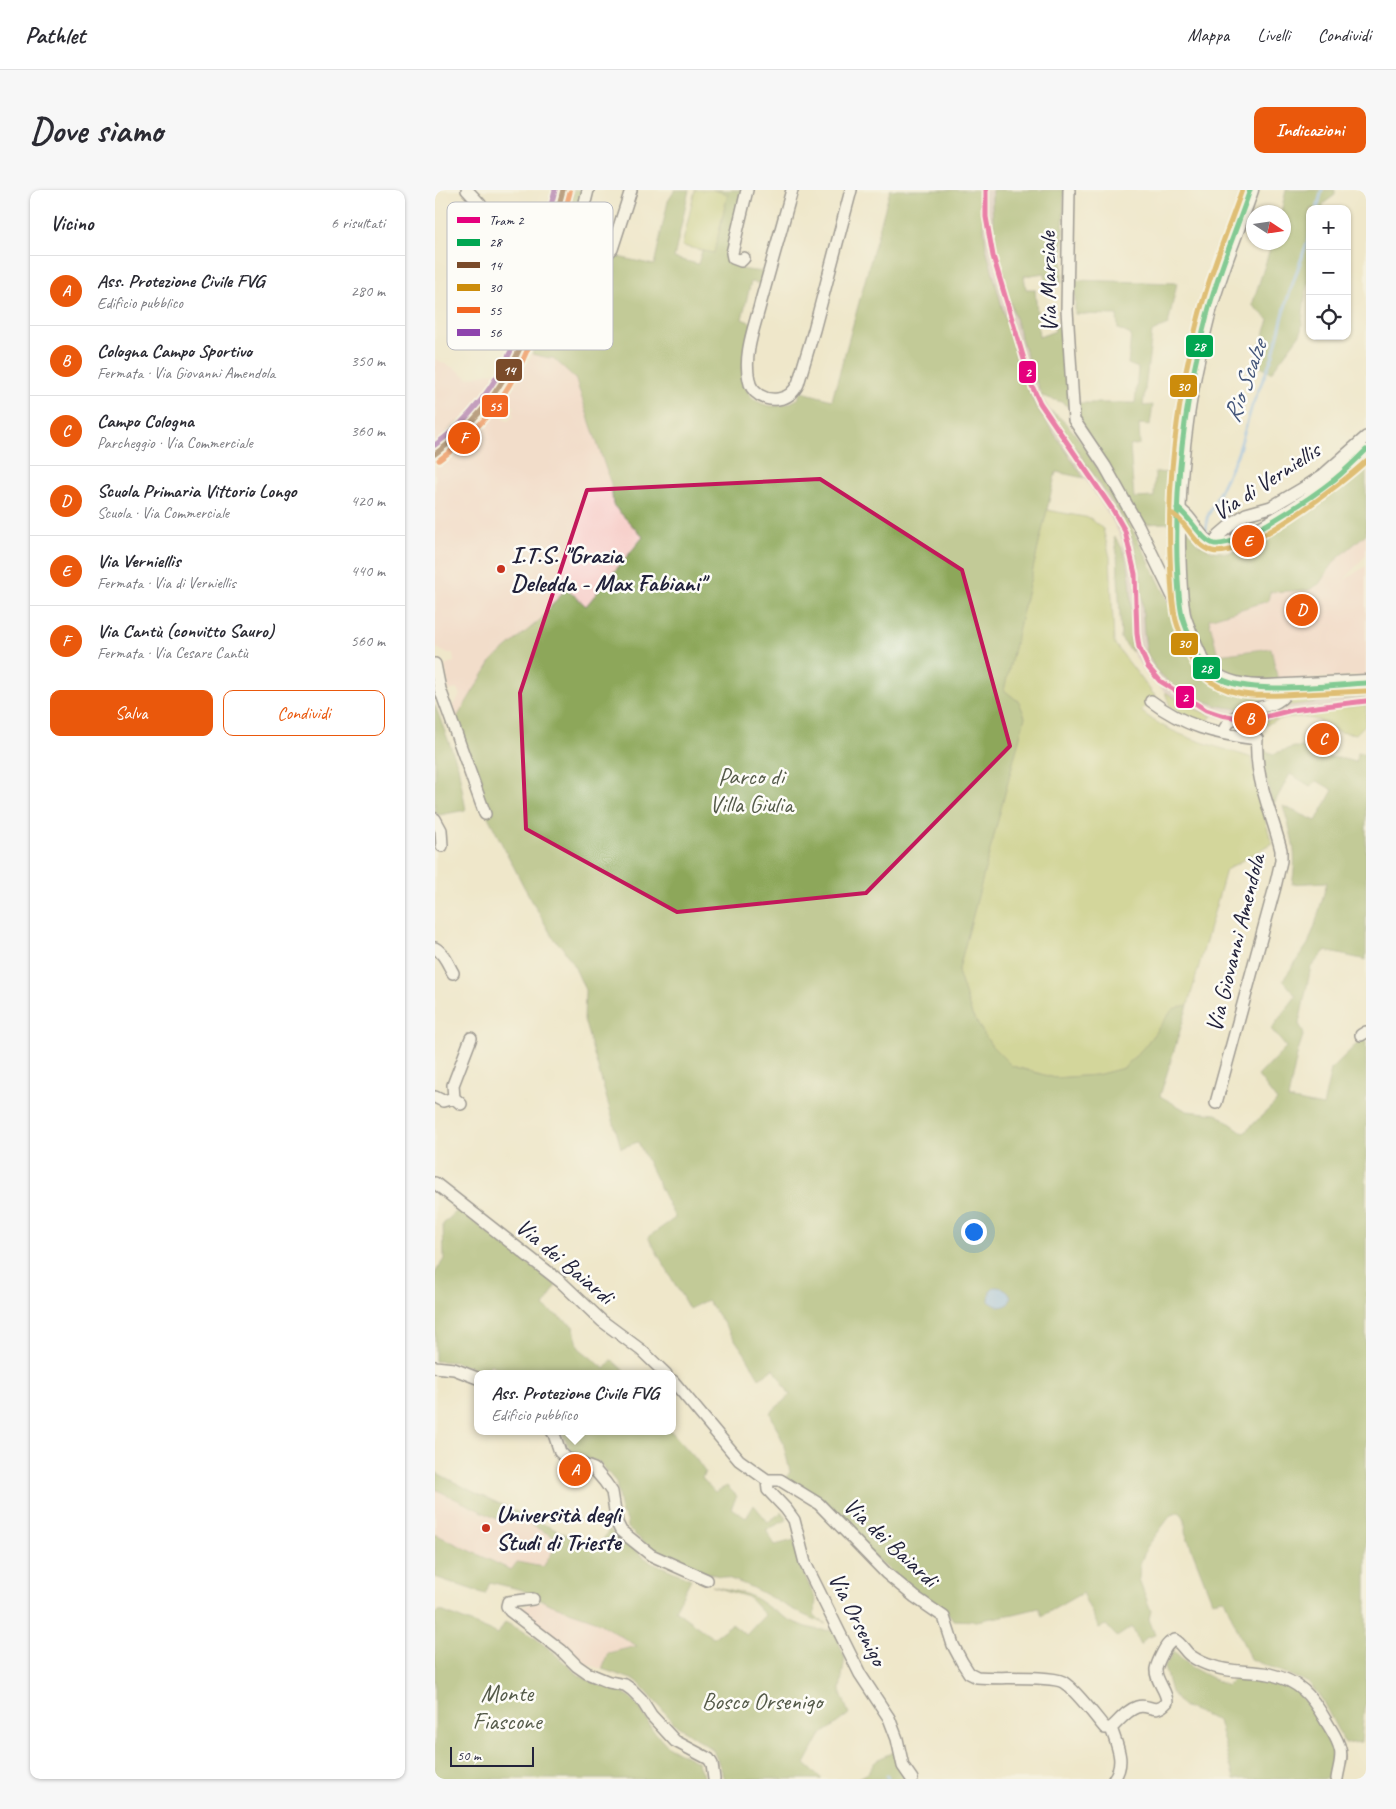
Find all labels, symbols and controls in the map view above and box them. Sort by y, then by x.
text: Pathlet [25,20,85,50]
text: Mappa [1188,24,1229,46]
text: Livelli [1257,24,1290,46]
text: Condividi [1318,24,1371,46]
button: Indicazioni [1254,107,1366,153]
text: Dove siamo [30,108,163,153]
legend [447,202,613,350]
north arrow [1246,205,1291,250]
map controls [1306,205,1351,340]
button: + [1306,205,1351,250]
text: Vicino [50,210,93,236]
text: Tram 2 [489,212,525,229]
text: 6 risultati [331,213,385,233]
street label: Via Marziale [1032,229,1064,333]
text: 28 [489,234,503,251]
button: − [1306,250,1351,295]
text: 14 [489,257,503,274]
text: Ass. Protezione Civile FVG [97,269,264,293]
text: 30 [489,279,503,296]
text: A [62,281,70,301]
text: 280 m [351,281,385,301]
text: Edificio pubblico [97,293,183,313]
button: locate [1306,295,1351,340]
text: 55 [489,302,502,319]
text: 56 [489,324,502,341]
water label: Rio Scalze [1215,333,1276,427]
line badge: 28 [1185,334,1214,358]
text: 28 [1193,338,1207,355]
text: Cologna Campo Sportivo [97,339,252,363]
text: B [62,351,70,371]
text: 350 m [351,351,385,371]
line badge: 14 [495,358,523,382]
line badge: 2 [1018,360,1037,384]
text: 14 [503,362,517,379]
text: Fermata · Via Giovanni Amendola [97,363,275,383]
text: 2 [1025,364,1033,381]
line badge: 30 [1169,374,1198,398]
text: 30 [1177,378,1191,395]
line badge: 55 [481,394,509,418]
text: 55 [489,398,503,415]
text: Campo Cologna [97,409,194,433]
pin: F [448,419,480,457]
text: C [62,421,70,441]
text: 360 m [351,421,385,441]
text: Parcheggio · Via Commerciale [97,433,253,453]
street label: Via di Verniellis [1206,434,1327,527]
text: Scuola Primaria Vittorio Longo [97,479,297,503]
text: D [61,491,71,511]
text: 420 m [351,491,385,511]
text: Scuola · Via Commerciale [97,503,229,523]
pin: E [1232,522,1264,560]
place label: I.T.S. "Grazia Deledda - Max Fabiani" [511,540,710,598]
text: Via Verniellis [97,549,180,573]
text: E [62,561,70,581]
text: 440 m [351,561,385,581]
marker: I.T.S. "Grazia Deledda - Max Fabiani" [495,563,507,575]
text: Fermata · Via di Verniellis [97,573,236,593]
pin: D [1286,591,1318,629]
text: Via Cantù (convitto Sauro) [97,619,274,643]
text: F [62,631,70,651]
text: 560 m [351,631,385,651]
line badge: 30 [1170,632,1199,656]
text: 30 [1178,635,1192,652]
text: Fermata · Via Cesare Cantù [97,643,248,663]
line badge: 28 [1192,656,1221,680]
text: 28 [1200,660,1214,677]
line badge: 2 [1175,685,1195,709]
text: 2 [1182,689,1190,706]
button: Salva [50,690,213,736]
button: Condividi [223,690,385,736]
pin: B [1234,700,1266,738]
pin: C [1307,720,1339,758]
park label: Parco di Villa Giulia [709,761,795,819]
street label: Via Giovanni Amendola [1198,849,1272,1035]
street label: Via dei Baiardi [510,1211,622,1312]
your location [961,1219,987,1245]
popup [474,1370,676,1435]
text: Ass. Protezione Civile FVG [491,1381,659,1405]
text: Edificio pubblico [491,1405,577,1425]
pin: A [559,1451,591,1489]
street label: Via dei Baiardi [837,1490,947,1595]
place label: Università degli Studi di Trieste [496,1499,624,1557]
marker: Università degli Studi di Trieste [480,1522,492,1534]
street label: Via Orsenigo [822,1567,895,1673]
park label: Monte Fiascone [473,1678,544,1736]
park label: Bosco Orsenigo [702,1686,825,1716]
scale bar [450,1744,534,1767]
text: 50 m [457,1747,481,1764]

